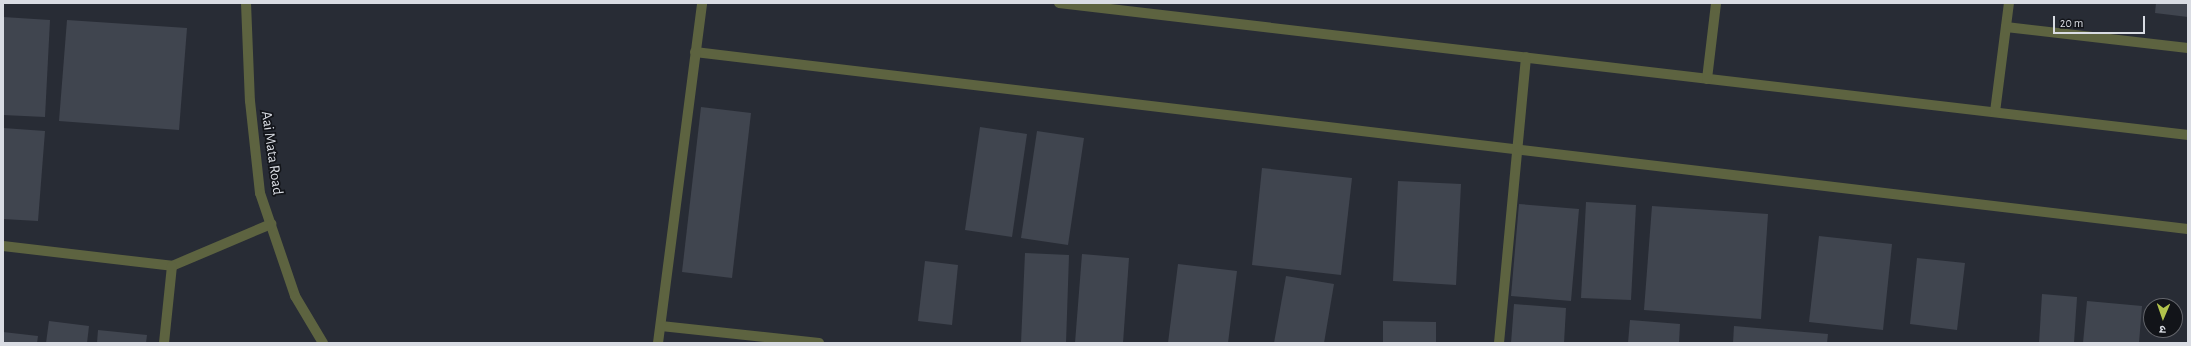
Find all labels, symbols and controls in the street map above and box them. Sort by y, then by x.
scale bar [2055,8,2147,34]
text: 20 m [2060,17,2083,29]
street label: Aai Mata Road [257,110,287,196]
north arrow [2143,298,2183,338]
text: उ [2159,324,2166,335]

